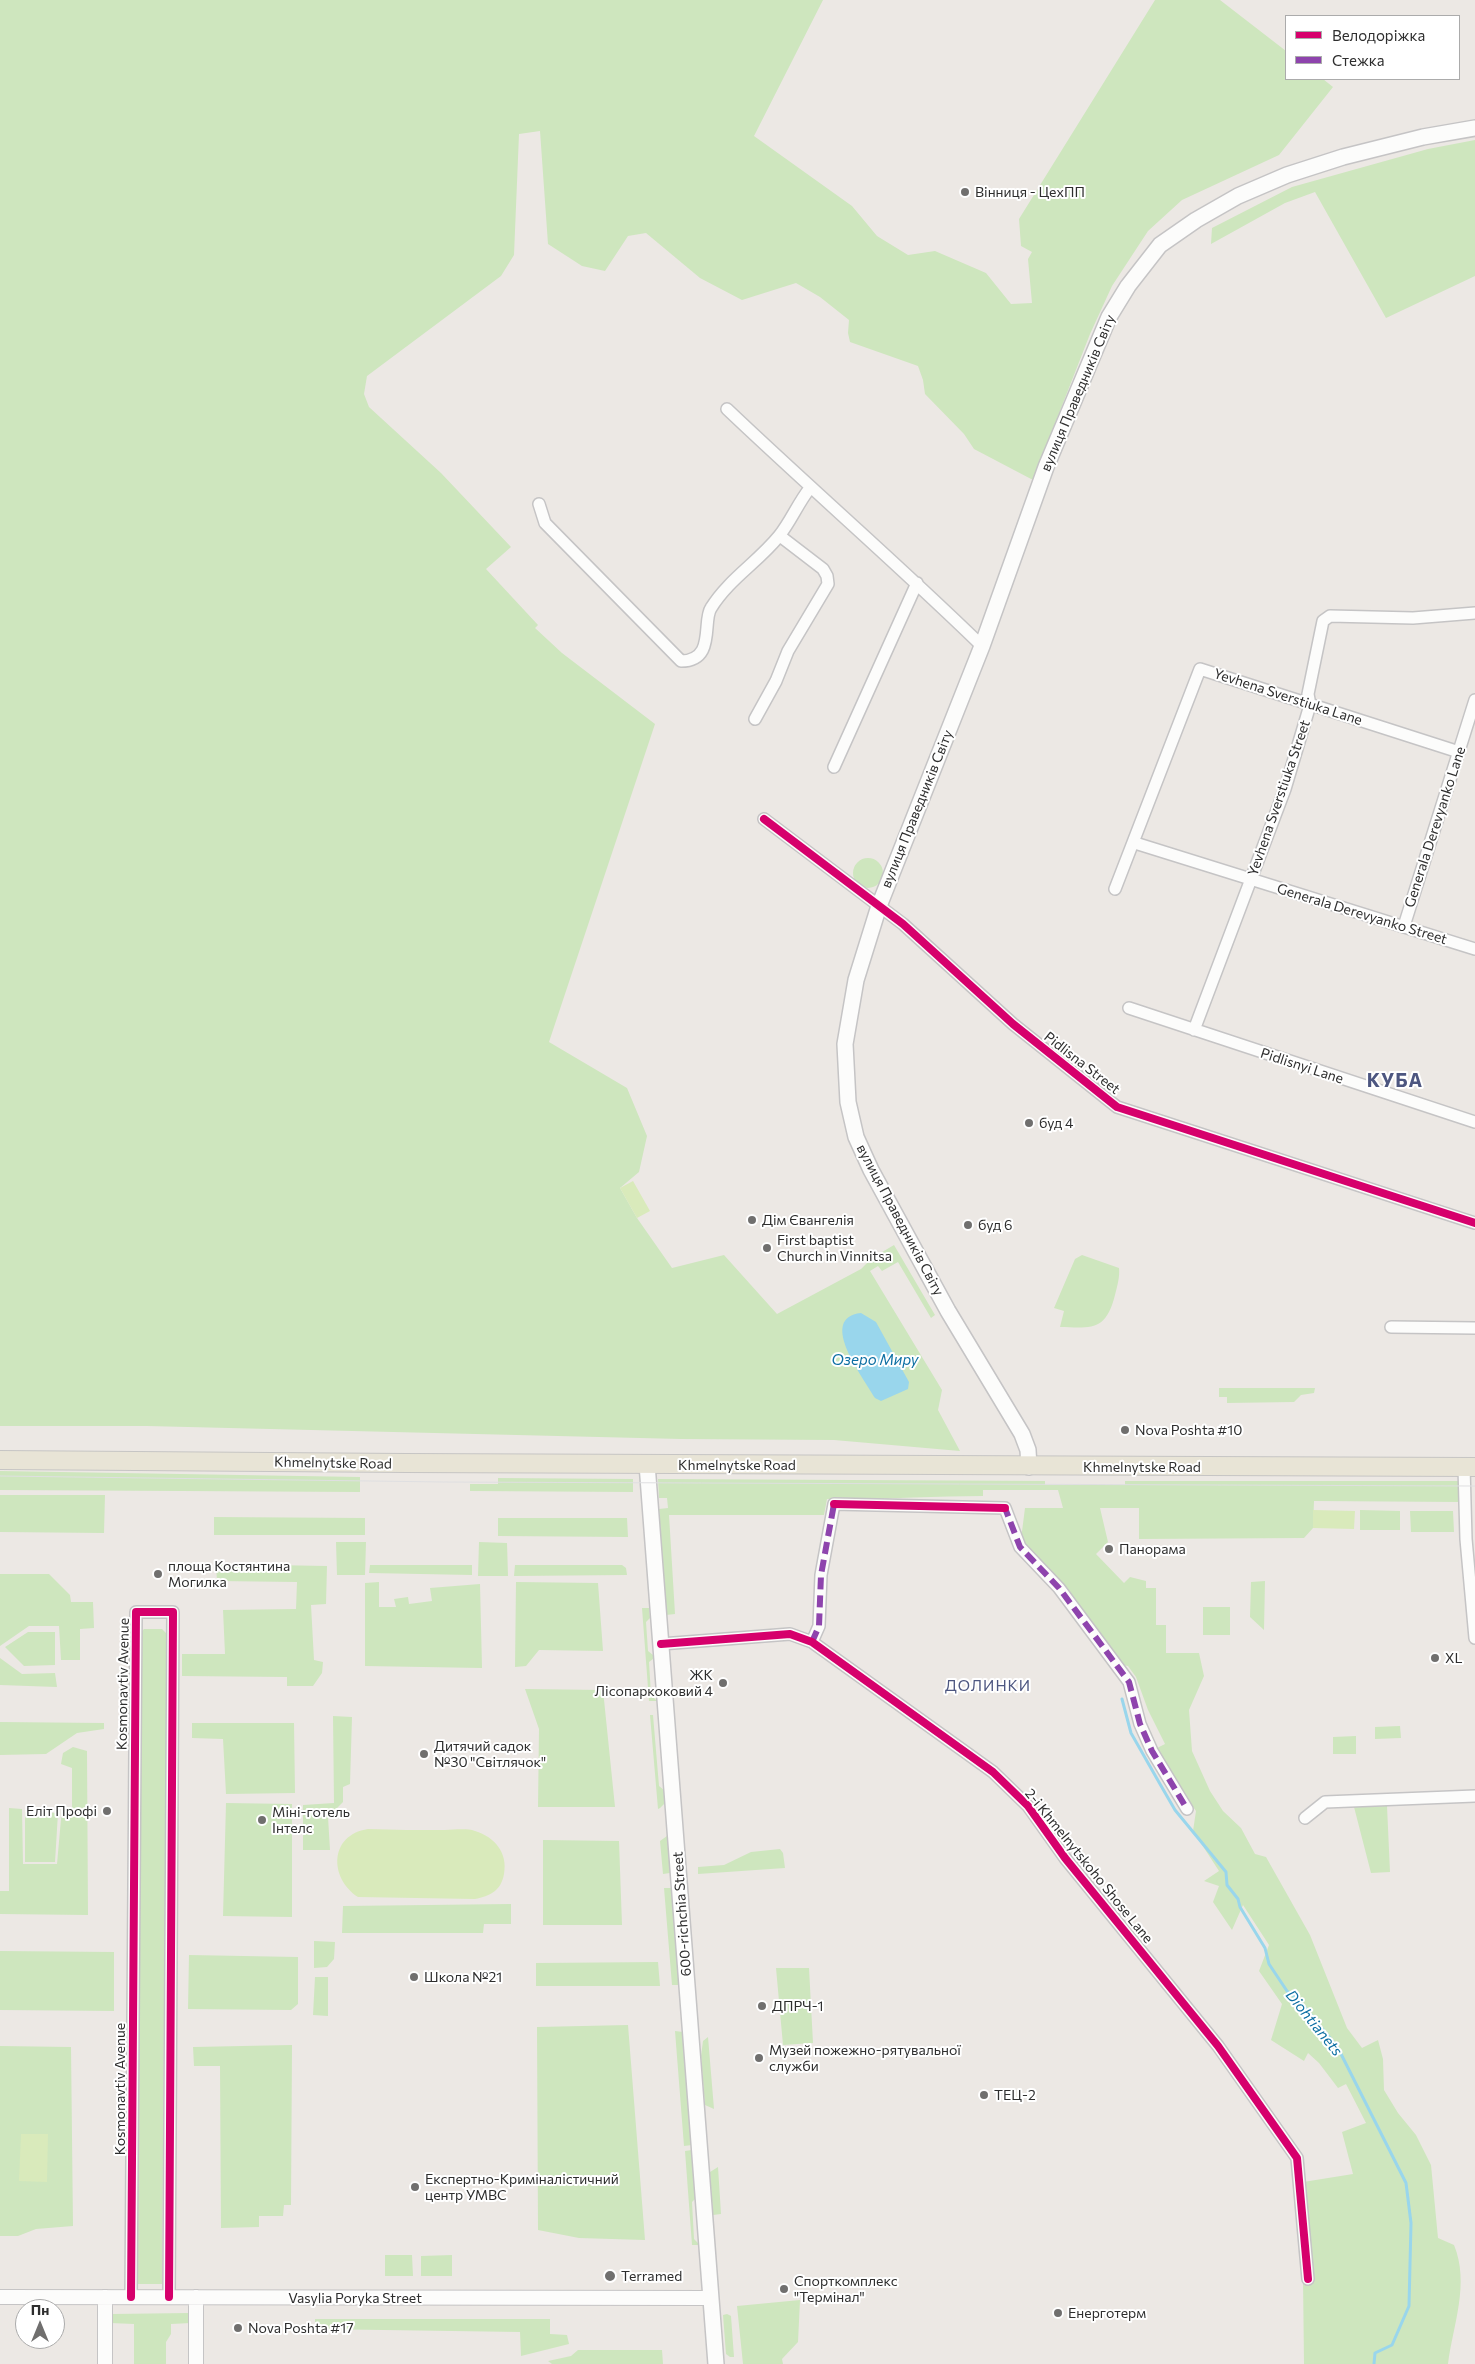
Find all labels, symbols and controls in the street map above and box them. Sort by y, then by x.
legend [1285,15,1460,80]
text: Велодоріжка [1332,26,1425,44]
text: Стежка [1332,51,1385,69]
place label: Вінниця - ЦехПП [975,184,1085,200]
marker: Вінниця - ЦехПП [959,186,971,198]
street label: вулиця Праведників Світу [1037,312,1119,474]
street label: Yevhena Sverstiuka Lane [1212,665,1364,729]
street label: Yevhena Sverstiuka Street [1244,718,1314,878]
street label: вулиця Праведників Світу [878,728,956,890]
street label: Generala Derevyanko Lane [1401,744,1469,910]
street label: Generala Derevyanko Street [1275,880,1449,948]
street label: Pidlisna Street [1041,1028,1123,1098]
street label: Pidlisnyi Lane [1258,1045,1346,1087]
district label: КУБА [1366,1070,1424,1092]
place label: буд 4 [1039,1115,1073,1131]
marker: буд 4 [1023,1117,1035,1129]
street label: вулиця Праведників Світу [853,1141,947,1299]
place label: Дім Євангелія [762,1212,854,1228]
marker: Дім Євангелія [746,1214,758,1226]
place label: буд 6 [978,1217,1012,1233]
marker: буд 6 [962,1219,974,1231]
place label: First baptist Church in Vinnitsa [777,1232,892,1264]
marker: First baptist Church in Vinnitsa [761,1242,773,1254]
water label: Озеро Миру [831,1351,919,1369]
place label: Nova Poshta #10 [1135,1422,1242,1438]
marker: Nova Poshta #10 [1119,1424,1131,1436]
street label: Khmelnytske Road [274,1454,392,1472]
street label: Khmelnytske Road [678,1457,796,1473]
street label: Khmelnytske Road [1083,1459,1201,1475]
place label: Панорама [1119,1541,1186,1557]
marker: Панорама [1103,1543,1115,1555]
place label: площа Костянтина Могилка [168,1558,290,1590]
marker: площа Костянтина Могилка [152,1568,164,1580]
street label: Kosmonavtiv Avenue [113,1618,133,1750]
place label: XL [1445,1650,1463,1666]
marker: XL [1429,1652,1441,1664]
place label: ЖК Лісопаркоковий 4 [595,1667,713,1700]
marker: ЖК Лісопаркоковий 4 [717,1677,729,1689]
district label: ДОЛИНКИ [944,1677,1032,1695]
place label: Дитячий садок №30 "Світлячок" [434,1738,546,1770]
marker: Дитячий садок №30 "Світлячок" [418,1748,430,1760]
street label: 2-i Khmelnytskoho Shose Lane [1021,1785,1157,1947]
place label: Еліт Профі [26,1803,97,1819]
place label: Міні-готель Інтелс [272,1804,350,1836]
marker: Еліт Профі [101,1805,113,1817]
marker: Міні-готель Інтелс [256,1814,268,1826]
street label: 600-richchia Street [669,1851,695,1977]
place label: Школа №21 [424,1969,502,1985]
marker: Школа №21 [408,1971,420,1983]
water label: Diohtianets [1282,1986,1346,2060]
place label: ДПРЧ-1 [772,1998,824,2014]
marker: ДПРЧ-1 [756,2000,768,2012]
street label: Kosmonavtiv Avenue [112,2023,128,2155]
place label: Музей пожежно-рятувальної служби [769,2042,961,2074]
marker: Музей пожежно-рятувальної служби [753,2052,765,2064]
place label: ТЕЦ-2 [994,2087,1036,2103]
marker: ТЕЦ-2 [978,2089,990,2101]
place label: Експертно-Криміналістичний центр УМВС [425,2171,619,2204]
marker: Експертно-Криміналістичний центр УМВС [409,2181,421,2193]
place label: Terramed [621,2268,682,2284]
marker: Terramed [603,2269,617,2283]
place label: Спорткомплекс "Термінал" [794,2273,898,2306]
marker: Спорткомплекс "Термінал" [778,2283,790,2295]
street label: Vasylia Poryka Street [288,2290,422,2306]
north arrow [15,2299,65,2349]
text: Пн [31,2301,49,2318]
place label: Енерготерм [1068,2305,1146,2321]
marker: Енерготерм [1052,2307,1064,2319]
place label: Nova Poshta #17 [248,2320,354,2336]
marker: Nova Poshta #17 [232,2322,244,2334]

